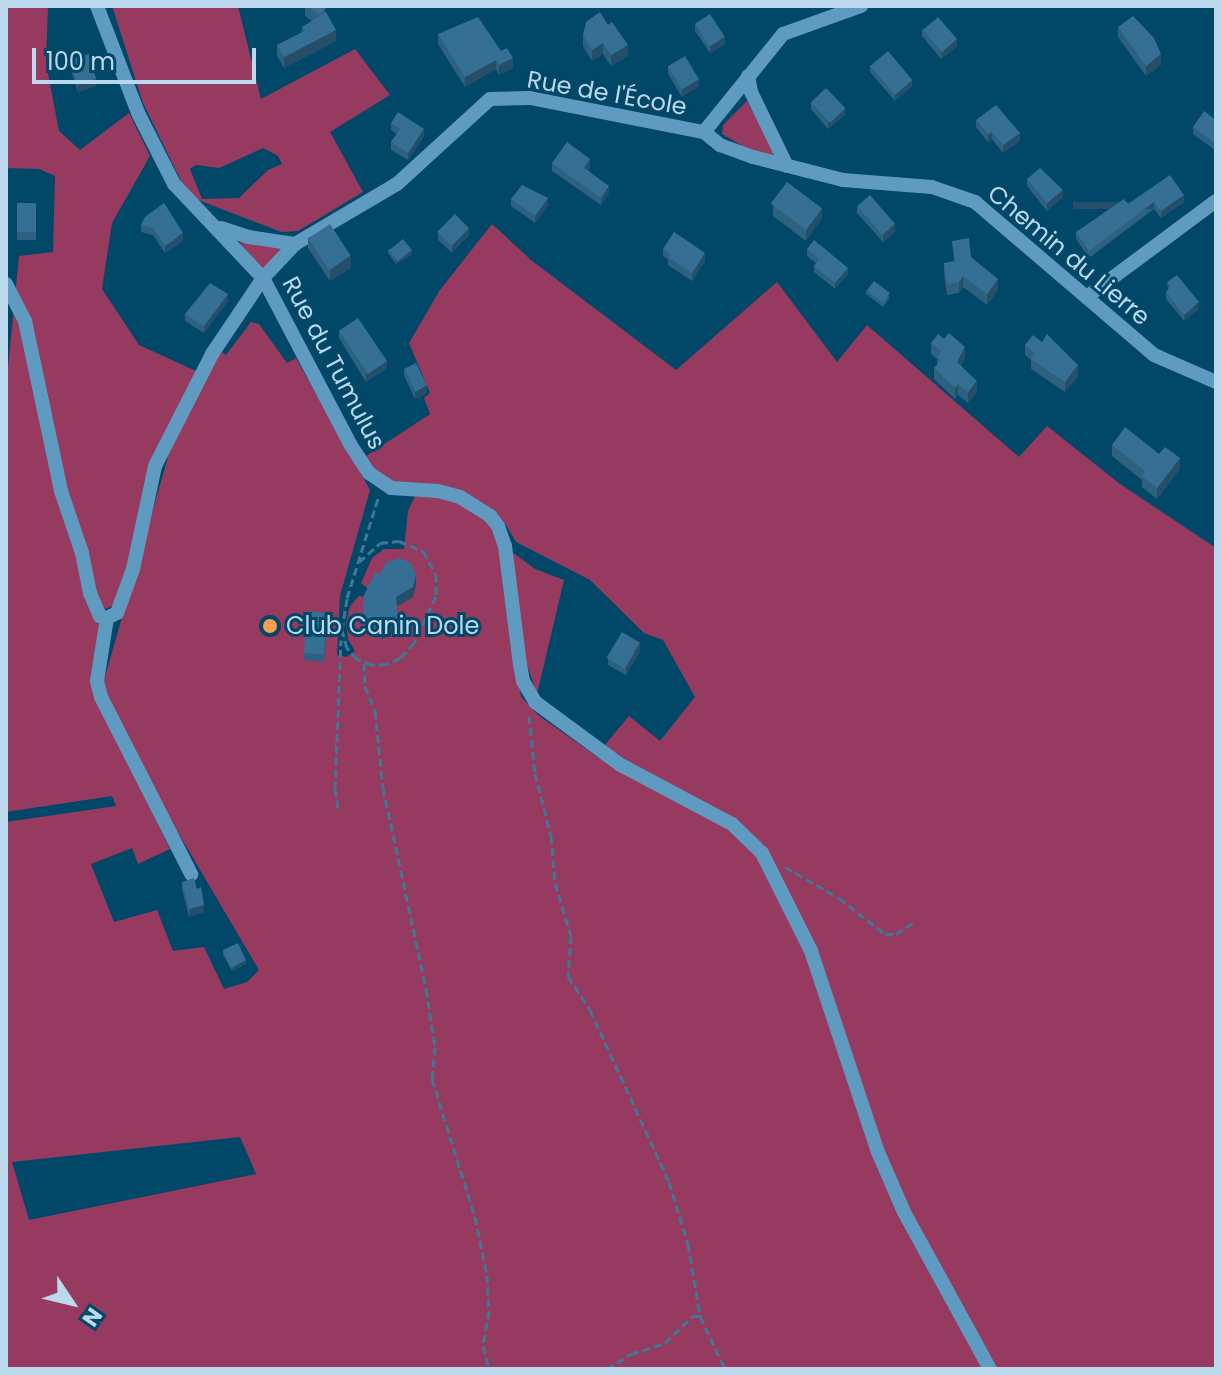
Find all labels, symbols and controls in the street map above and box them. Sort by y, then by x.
scale bar [36,32,260,82]
text: 100 m [46,45,115,78]
street label: Rue de l'École [525,65,689,121]
street label: Chemin du Lierre [982,179,1156,331]
street label: Rue du Tumulus [276,272,392,454]
place label: Club Canin Dole [286,612,479,640]
marker: Club Canin Dole [261,617,279,635]
north arrow [32,1263,112,1343]
text: N [75,1301,110,1333]

